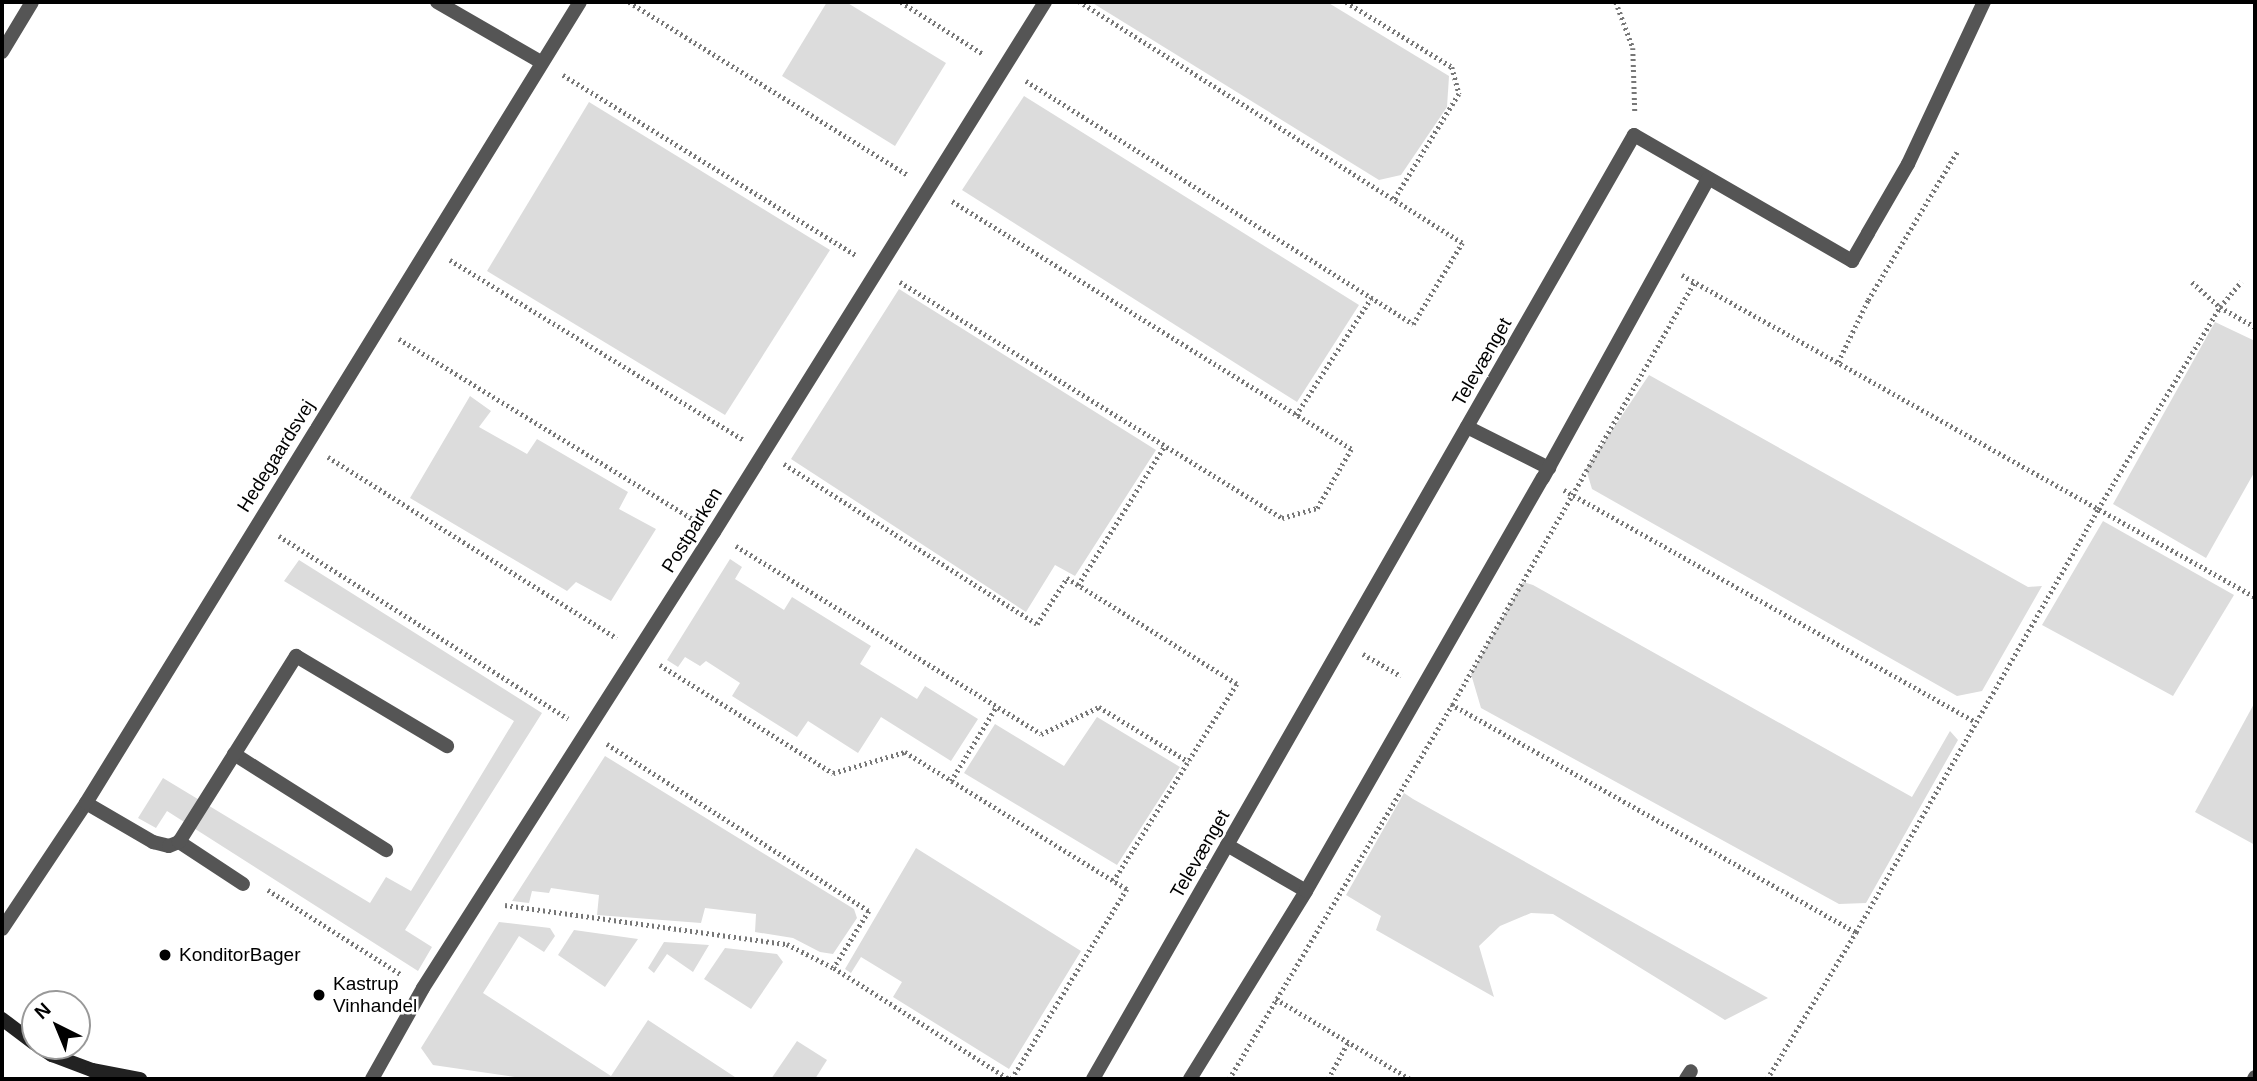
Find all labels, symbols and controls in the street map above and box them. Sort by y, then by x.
street label: Televænget [1448,314,1516,410]
street label: Hedegaardsvej [232,396,320,516]
street label: Postparken [657,483,727,577]
street label: Televænget [1166,806,1234,902]
place label: KonditorBager [179,944,300,966]
marker: KonditorBager [157,947,173,963]
place label: Kastrup Vinhandel [333,973,417,1017]
marker: Kastrup Vinhandel [311,987,327,1003]
north arrow [21,990,91,1060]
text: N [31,998,55,1023]

